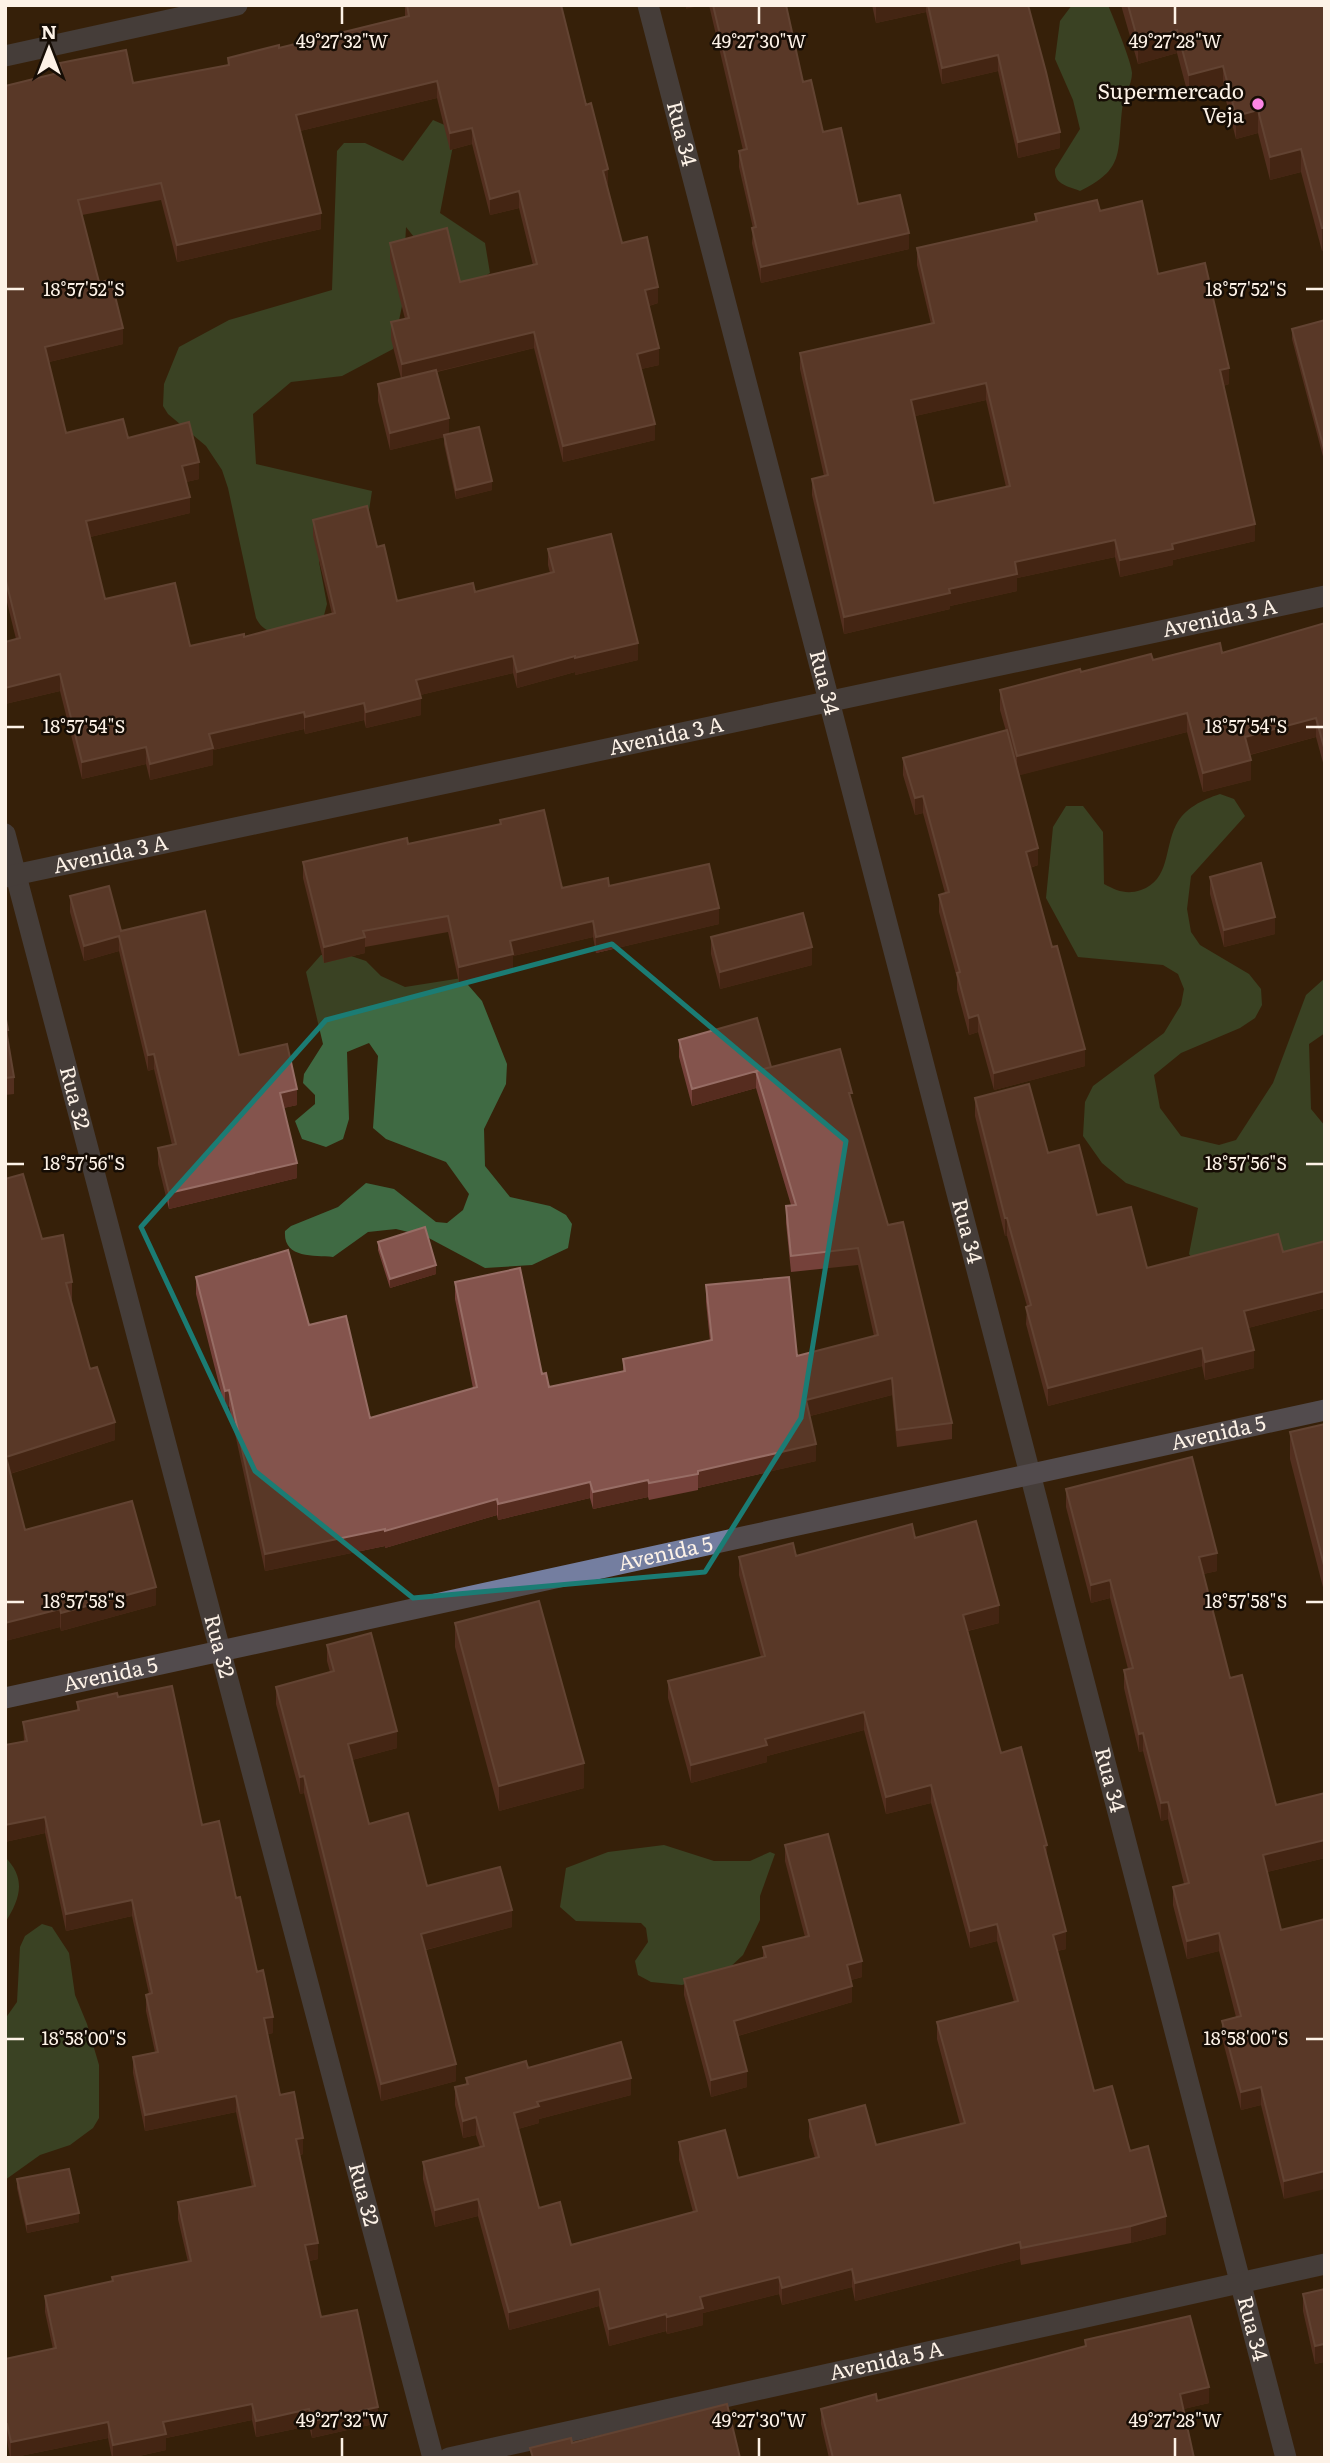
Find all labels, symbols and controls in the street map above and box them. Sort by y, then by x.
north arrow [14,14,84,84]
text: N [41,17,57,45]
text: 49°27'32"W [296,27,389,54]
text: 49°27'30"W [712,27,806,54]
text: 49°27'28"W [1128,27,1222,54]
place label: Supermercado Veja [1097,74,1245,129]
marker: Supermercado Veja [1250,96,1266,112]
street label: Rua 34 [661,97,707,169]
text: 18°57'52"S [43,275,125,302]
text: 18°57'52"S [1205,275,1287,302]
street label: Avenida 3 A [1159,589,1280,643]
street label: Rua 34 [803,646,850,718]
street label: Avenida 3 A [605,706,726,761]
text: 18°57'54"S [43,712,125,739]
text: 18°57'54"S [1205,712,1287,739]
street label: Avenida 3 A [50,825,171,879]
street label: Rua 32 [54,1062,100,1133]
text: 18°57'56"S [43,1149,125,1176]
text: 18°57'56"S [1205,1149,1287,1176]
street label: Rua 34 [946,1195,993,1267]
street label: Avenida 5 [1168,1405,1268,1456]
street label: Avenida 5 [615,1526,715,1577]
text: 18°57'58"S [43,1587,125,1614]
text: 18°57'58"S [1205,1587,1287,1614]
street label: Rua 32 [198,1610,245,1681]
street label: Avenida 5 [60,1647,160,1698]
street label: Rua 34 [1089,1743,1135,1816]
text: 18°58'00"S [42,2024,126,2051]
text: 18°58'00"S [1204,2024,1288,2051]
street label: Rua 32 [343,2159,389,2229]
street label: Rua 34 [1231,2292,1278,2364]
street label: Avenida 5 A [826,2331,946,2386]
text: 49°27'32"W [296,2406,389,2433]
text: 49°27'30"W [712,2406,806,2433]
text: 49°27'28"W [1128,2406,1222,2433]

